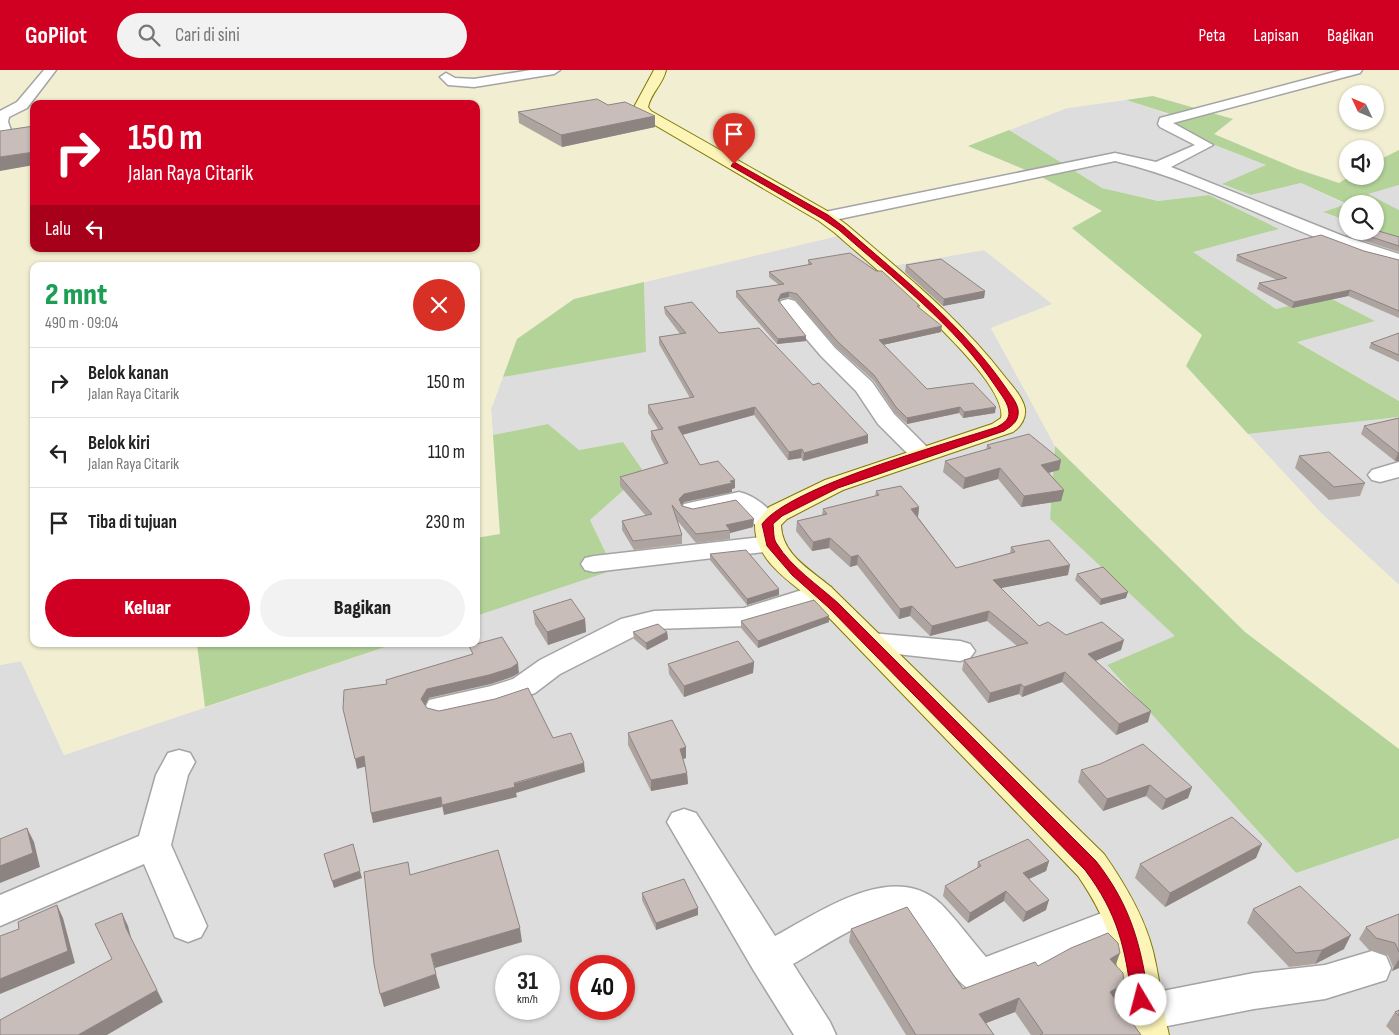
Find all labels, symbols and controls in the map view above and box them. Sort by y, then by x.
search box [117,13,467,58]
text: GoPilot [25,21,87,50]
icon: search [135,21,163,49]
text: Cari di sini [175,24,240,47]
text: Peta [1198,25,1226,46]
text: Lapisan [1254,25,1299,46]
text: Bagikan [1327,25,1374,46]
north arrow [1339,85,1384,130]
map controls [1339,85,1384,240]
pin [713,113,755,164]
text: 150 m [128,117,202,160]
icon: right [45,120,110,185]
icon: arrive [720,120,748,148]
button: sound [1339,140,1384,185]
text: Jalan Raya Citarik [128,160,253,187]
button: search [1339,195,1384,240]
icon: left [81,215,109,243]
text: Lalu [45,218,71,241]
text: 2 mnt [45,277,107,313]
button: close [413,279,465,331]
text: 490 m · 09:04 [45,314,118,333]
text: Belok kanan [88,362,169,385]
icon: right [45,369,73,397]
text: 150 m [427,371,465,394]
text: Jalan Raya Citarik [88,385,179,404]
text: Belok kiri [88,432,150,455]
icon: left [45,439,73,467]
text: 110 m [428,441,465,464]
text: Jalan Raya Citarik [88,455,179,474]
icon: arrive [45,509,73,537]
text: Tiba di tujuan [88,511,177,534]
text: 230 m [425,511,465,534]
button: Keluar [45,579,250,637]
button: Bagikan [260,579,465,637]
speed limit sign: 40 [570,955,635,1020]
text: 31 [517,966,538,997]
position arrow [1114,973,1166,1025]
text: km/h [517,992,538,1007]

